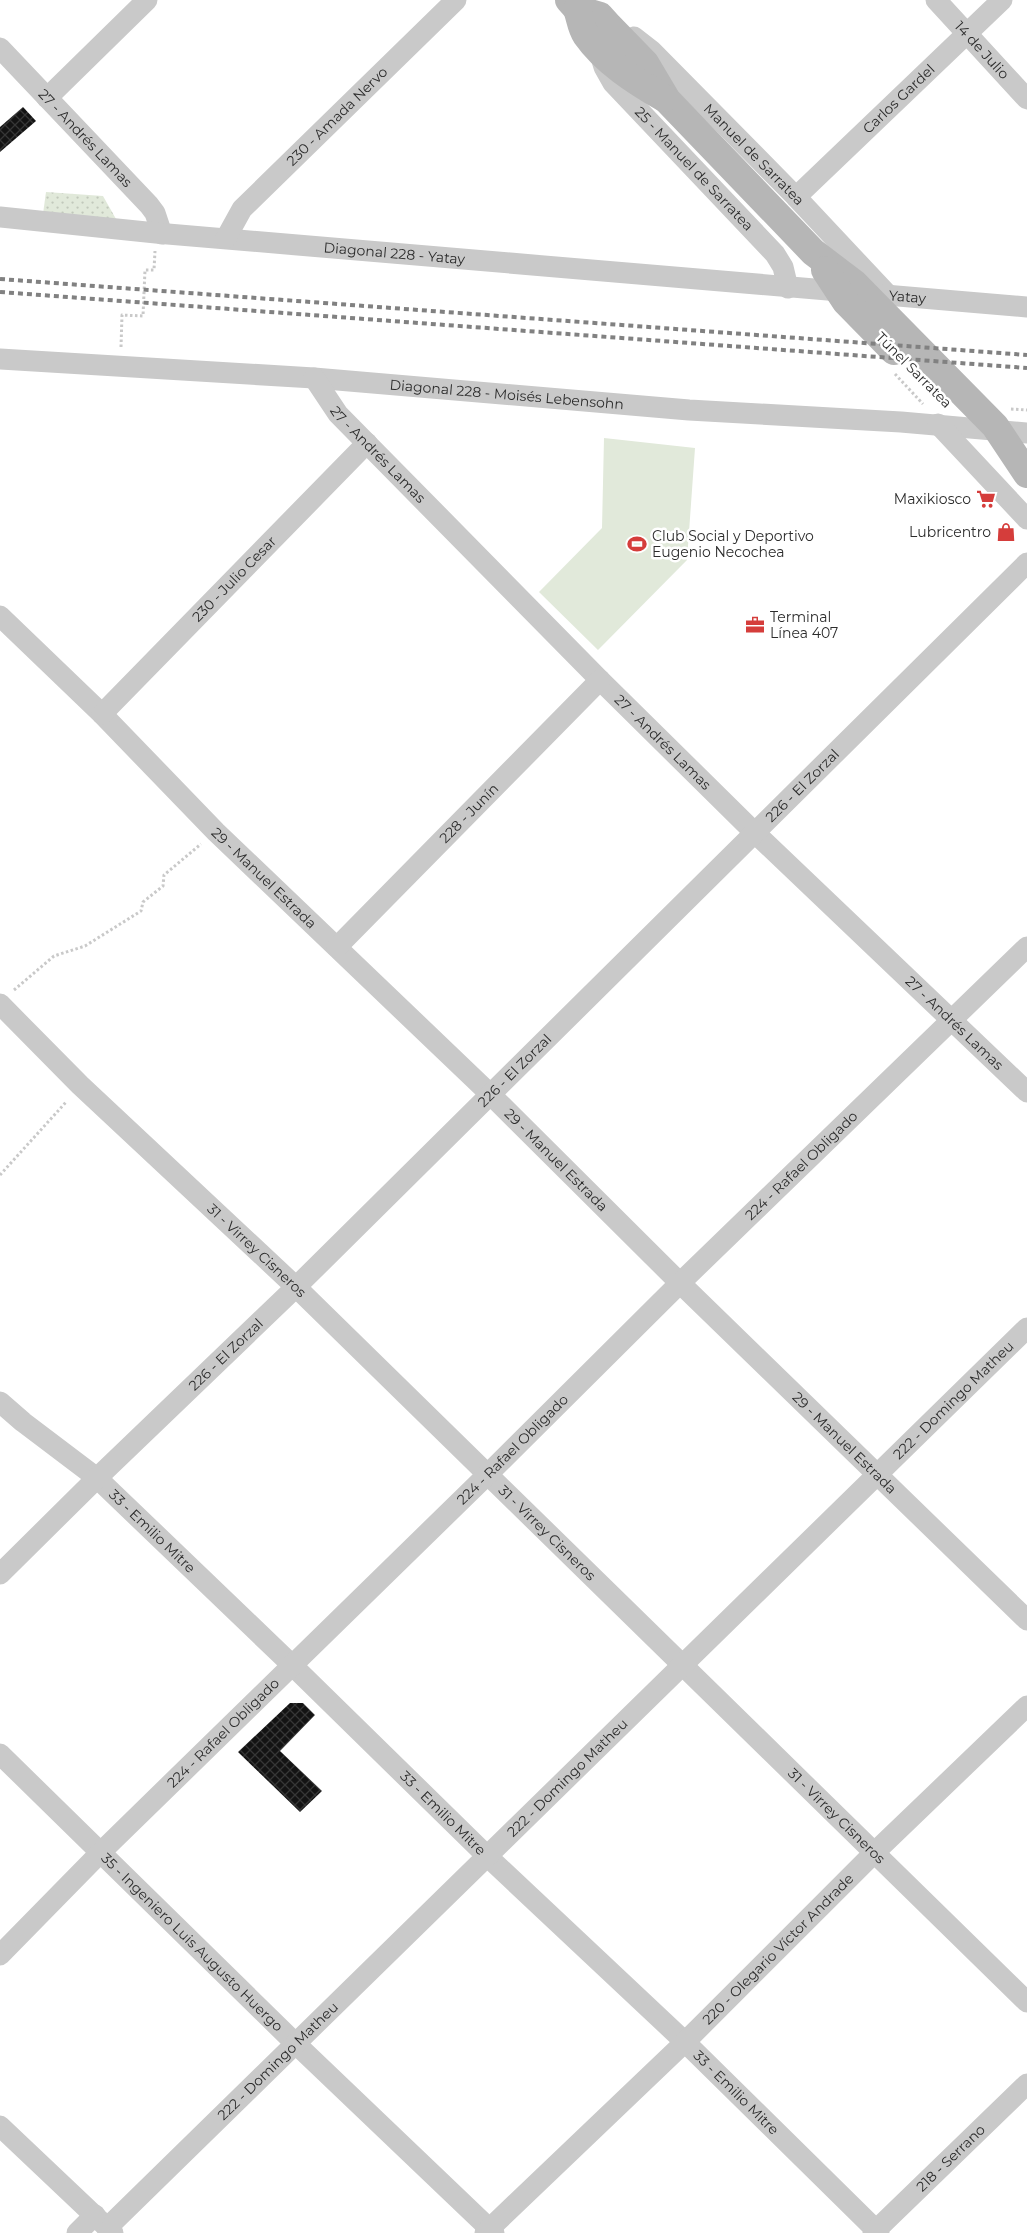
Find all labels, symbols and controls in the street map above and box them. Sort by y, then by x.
street label: 14 de Julio [951,17,1013,83]
street label: Carlos Gardel [859,60,938,137]
street label: 230 - Amada Nervo [283,63,392,170]
street label: 27 - Andrés Lamas [35,85,136,191]
street label: Manuel de Sarratea [700,100,808,209]
street label: 25 - Manuel de Sarratea [631,103,757,235]
street label: Diagonal 228 - Yatay [323,238,466,268]
street label: Yatay [888,286,927,307]
street label: Túnel Sarratea [872,328,956,412]
street label: Diagonal 228 - Moisés Lebensohn [389,375,625,413]
street label: 27 - Andrés Lamas [326,403,430,507]
supermarket icon: Maxikiosco [975,488,997,510]
place label: Maxikiosco [894,490,971,508]
shop icon: Lubricentro [995,521,1017,543]
place label: Lubricentro [909,523,991,541]
place label: Club Social y Deportivo Eugenio Necochea [652,527,814,561]
street label: 230 - Julio Cesar [188,532,280,626]
sports icon: Club Social y Deportivo Eugenio Necochea [626,533,648,555]
place label: Terminal Línea 407 [770,608,838,642]
office icon: Terminal Línea 407 [744,614,766,636]
street label: 27 - Andrés Lamas [611,690,715,794]
street label: 226 - El Zorzal [762,745,843,826]
street label: 228 - Junín [436,779,502,847]
street label: 29 - Manuel Estrada [208,824,320,932]
street label: 27 - Andrés Lamas [902,972,1008,1074]
street label: 226 - El Zorzal [474,1030,555,1111]
street label: 29 - Manuel Estrada [501,1105,612,1215]
street label: 224 - Rafael Obligado [741,1107,862,1224]
street label: 31 - Virrey Cisneros [204,1200,310,1301]
street label: 226 - El Zorzal [185,1314,267,1394]
street label: 222 - Domingo Matheu [889,1337,1017,1463]
street label: 29 - Manuel Estrada [789,1388,901,1498]
street label: 224 - Rafael Obligado [453,1390,572,1508]
street label: 31 - Virrey Cisneros [495,1481,600,1584]
street label: 33 - Emilio Mitre [105,1485,199,1577]
street label: 224 - Rafael Obligado [163,1674,283,1791]
street label: 222 - Domingo Matheu [503,1715,631,1841]
street label: 31 - Virrey Cisneros [784,1764,889,1868]
street label: 33 - Emilio Mitre [396,1767,490,1859]
street label: 35 - Ingeniero Luis Augusto Huergo [97,1849,287,2036]
street label: 220 - Olegario Víctor Andrade [699,1870,857,2028]
street label: 222 - Domingo Matheu [214,1998,342,2124]
street label: 33 - Emilio Mitre [690,2046,783,2139]
street label: 218 - Serrano [912,2120,989,2195]

